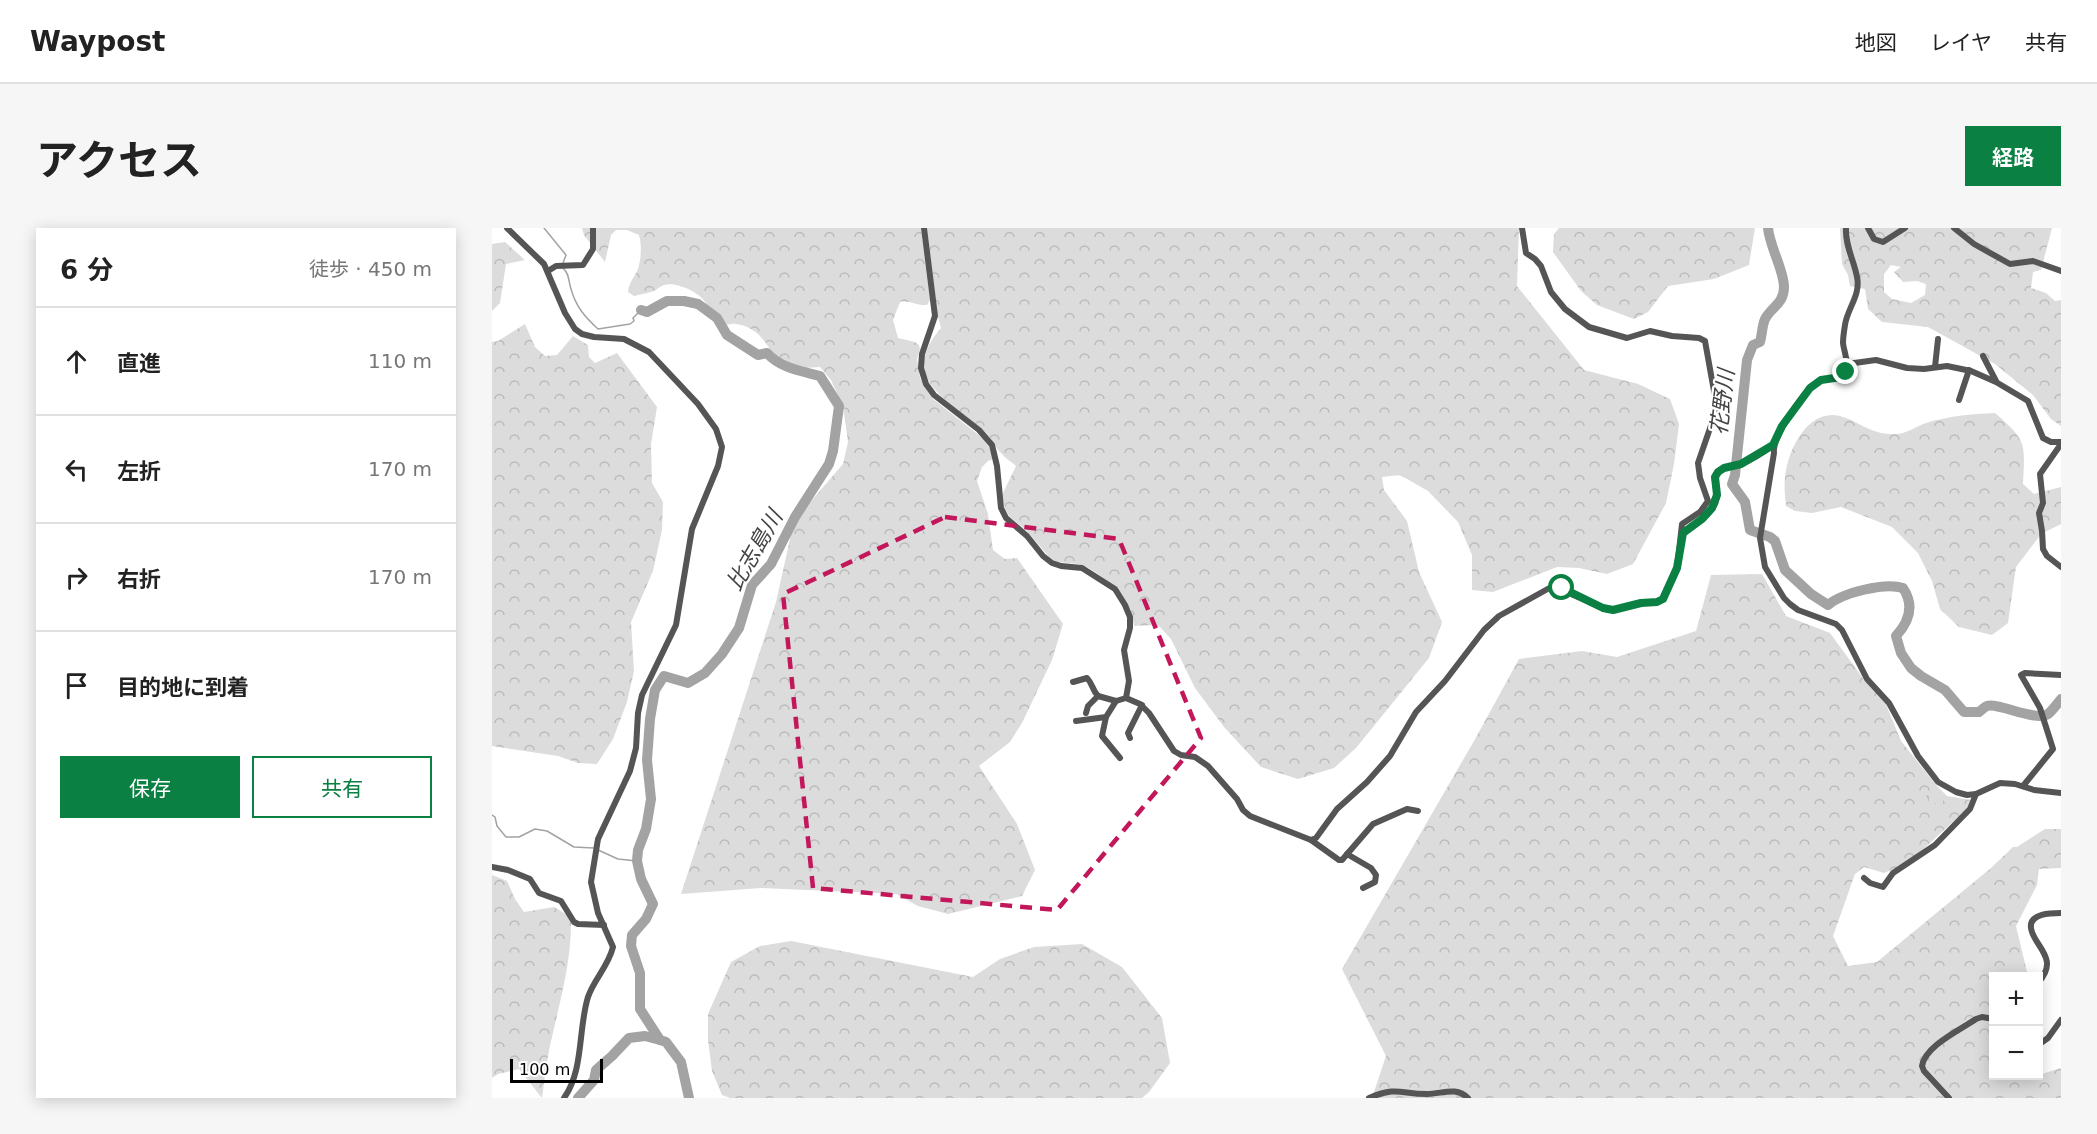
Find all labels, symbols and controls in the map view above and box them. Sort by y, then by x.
text: Waypost [30,25,166,58]
text: 地図 [1855,31,1897,55]
text: レイヤ [1930,31,1992,55]
text: 共有 [2025,31,2067,55]
button: 経路 [1965,126,2061,186]
text: アクセス [36,136,202,185]
text: 6 分 [60,255,113,285]
text: 徒歩 · 450 m [309,257,432,281]
icon: ahead [60,345,93,378]
text: 110 m [368,349,432,373]
text: 直進 [117,351,161,376]
route end [1832,358,1858,384]
water label: 花野川 [1706,366,1739,436]
icon: left [60,453,93,486]
text: 170 m [368,457,432,481]
text: 左折 [117,459,161,484]
water label: 比志島川 [722,504,788,595]
icon: right [60,561,93,594]
text: 170 m [368,565,432,589]
text: 右折 [117,567,161,592]
route start [1548,574,1574,600]
icon: arrive [60,669,93,702]
text: 目的地に到着 [117,675,249,700]
button: 保存 [60,756,240,818]
button: 共有 [252,756,432,818]
map controls [1989,972,2043,1080]
button: + [1989,972,2043,1026]
button: − [1989,1026,2043,1080]
scale bar [510,1056,603,1084]
text: 100 m [519,1060,570,1079]

